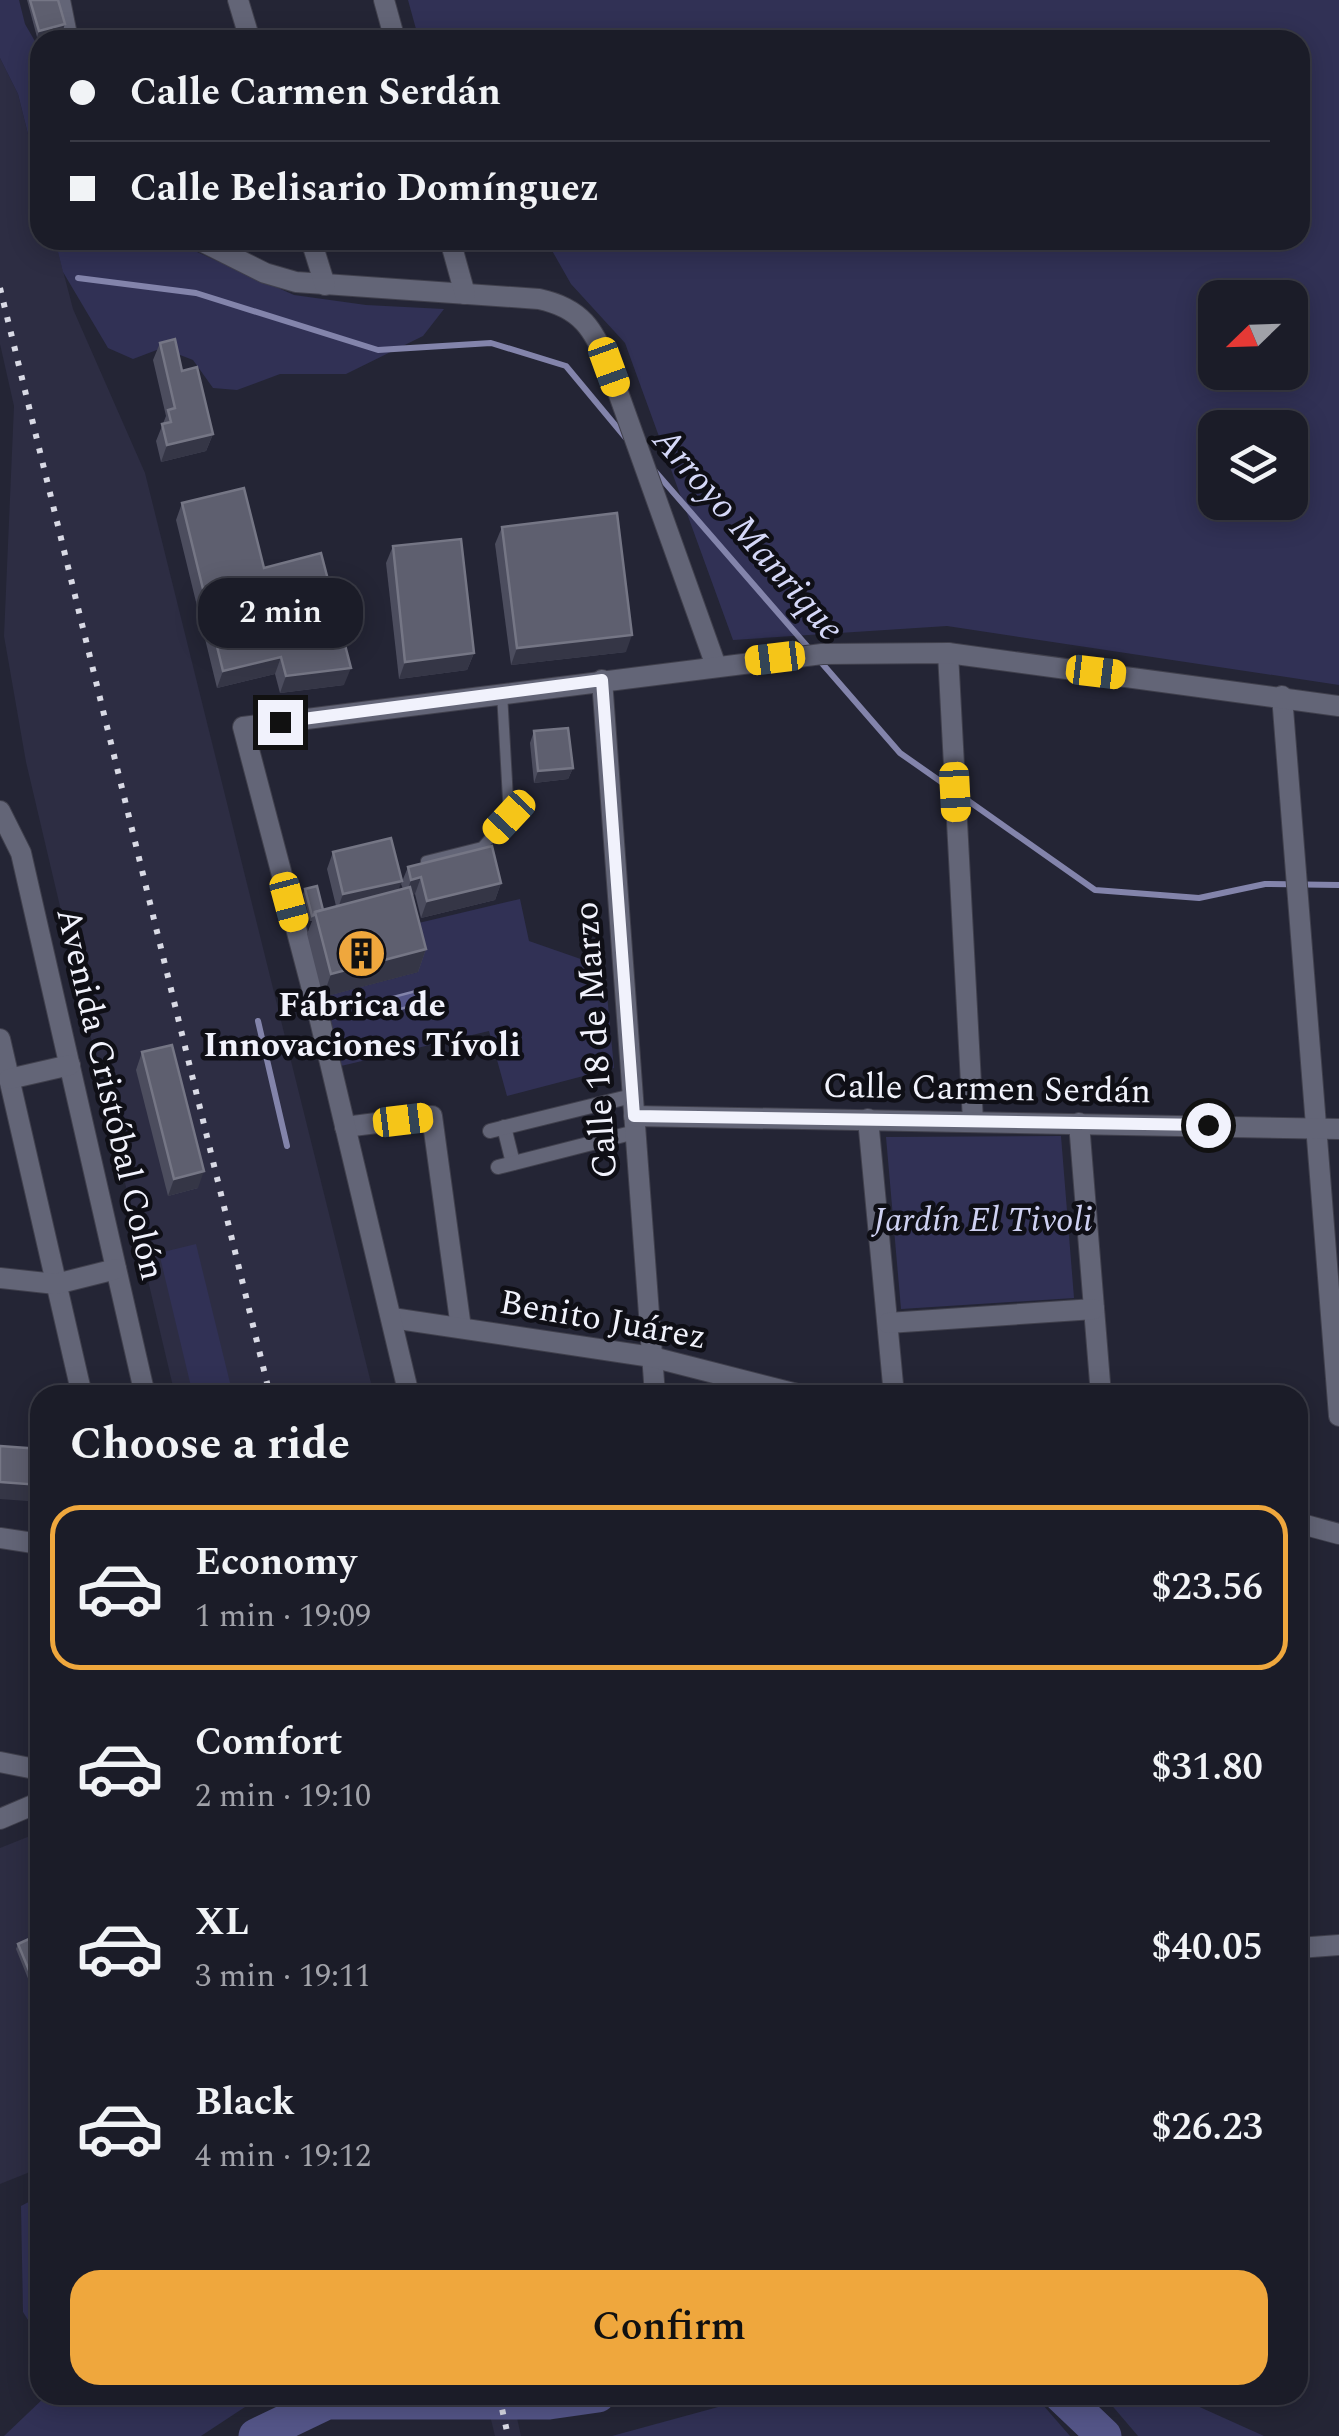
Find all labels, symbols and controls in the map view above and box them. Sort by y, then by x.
text: Calle Carmen Serdán [130,64,501,122]
text: Calle Belisario Domínguez [130,160,599,218]
north arrow [1198,280,1308,390]
map controls [1198,280,1308,520]
car [585,334,633,400]
button: layers [1198,410,1308,520]
water label: Arroyo Manrique [637,414,858,655]
callout: 2 min [198,577,362,647]
text: 2 min [239,588,322,637]
car [743,639,807,677]
car [1064,653,1128,691]
route end [258,700,303,745]
car [938,761,972,823]
car [478,785,540,849]
car [267,869,311,935]
street label: Calle 18 de Marzo [560,900,632,1180]
street label: Avenida Cristóbal Colón [41,902,179,1286]
building icon: Fábrica de Innovaciones Tívoli [336,927,388,979]
place label: Fábrica de Innovaciones Tívoli [203,979,521,1072]
street label: Calle Carmen Serdán [822,1060,1152,1118]
car [371,1101,435,1139]
route start [1186,1103,1231,1148]
park label: Jardín El Tivoli [870,1194,1093,1247]
street label: Benito Juárez [495,1276,711,1364]
text: Choose a ride [70,1410,350,1479]
text: Economy [195,1534,356,1592]
icon: car [75,1543,165,1633]
text: $23.56 [1151,1559,1263,1617]
text: 1 min · 19:09 [195,1592,371,1641]
text: Comfort [195,1714,342,1772]
icon: car [75,1723,165,1813]
text: $31.80 [1151,1739,1263,1797]
text: 2 min · 19:10 [195,1772,371,1821]
text: XL [195,1894,249,1952]
icon: car [75,1903,165,1993]
text: $40.05 [1151,1919,1263,1977]
text: 3 min · 19:11 [195,1952,371,2001]
text: Black [195,2074,295,2132]
icon: car [75,2083,165,2173]
text: $26.23 [1151,2099,1263,2157]
text: 4 min · 19:12 [195,2132,371,2181]
button: Confirm [70,2270,1268,2385]

